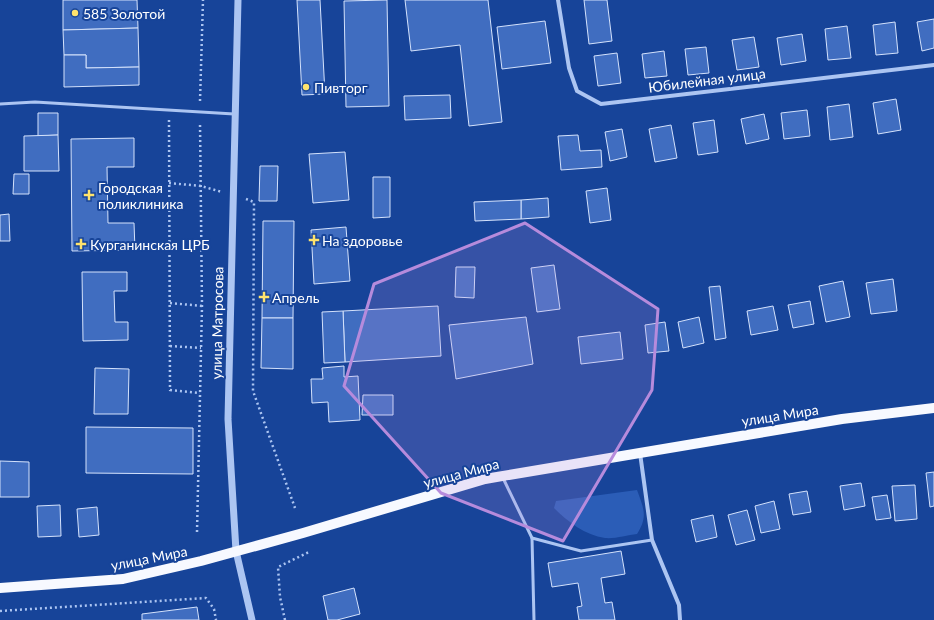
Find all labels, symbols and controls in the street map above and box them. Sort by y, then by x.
place label: 585 Золотой [83,5,165,22]
marker: 585 Золотой [70,8,80,18]
street label: Юбилейная улица [647,64,767,96]
place label: Пивторг [314,79,368,96]
marker: Пивторг [301,82,311,92]
place label: Городская поликлиника [98,179,184,212]
marker: Городская поликлиника [83,189,95,201]
place label: На здоровье [322,232,403,249]
marker: На здоровье [309,235,319,245]
place label: Курганинская ЦРБ [90,236,210,253]
marker: Курганинская ЦРБ [75,238,87,250]
street label: улица Матросова [208,266,226,379]
place label: Апрель [272,289,320,306]
marker: Апрель [259,292,269,302]
street label: улица Мира [740,401,820,429]
street label: улица Мира [421,455,501,491]
street label: улица Мира [109,542,189,574]

